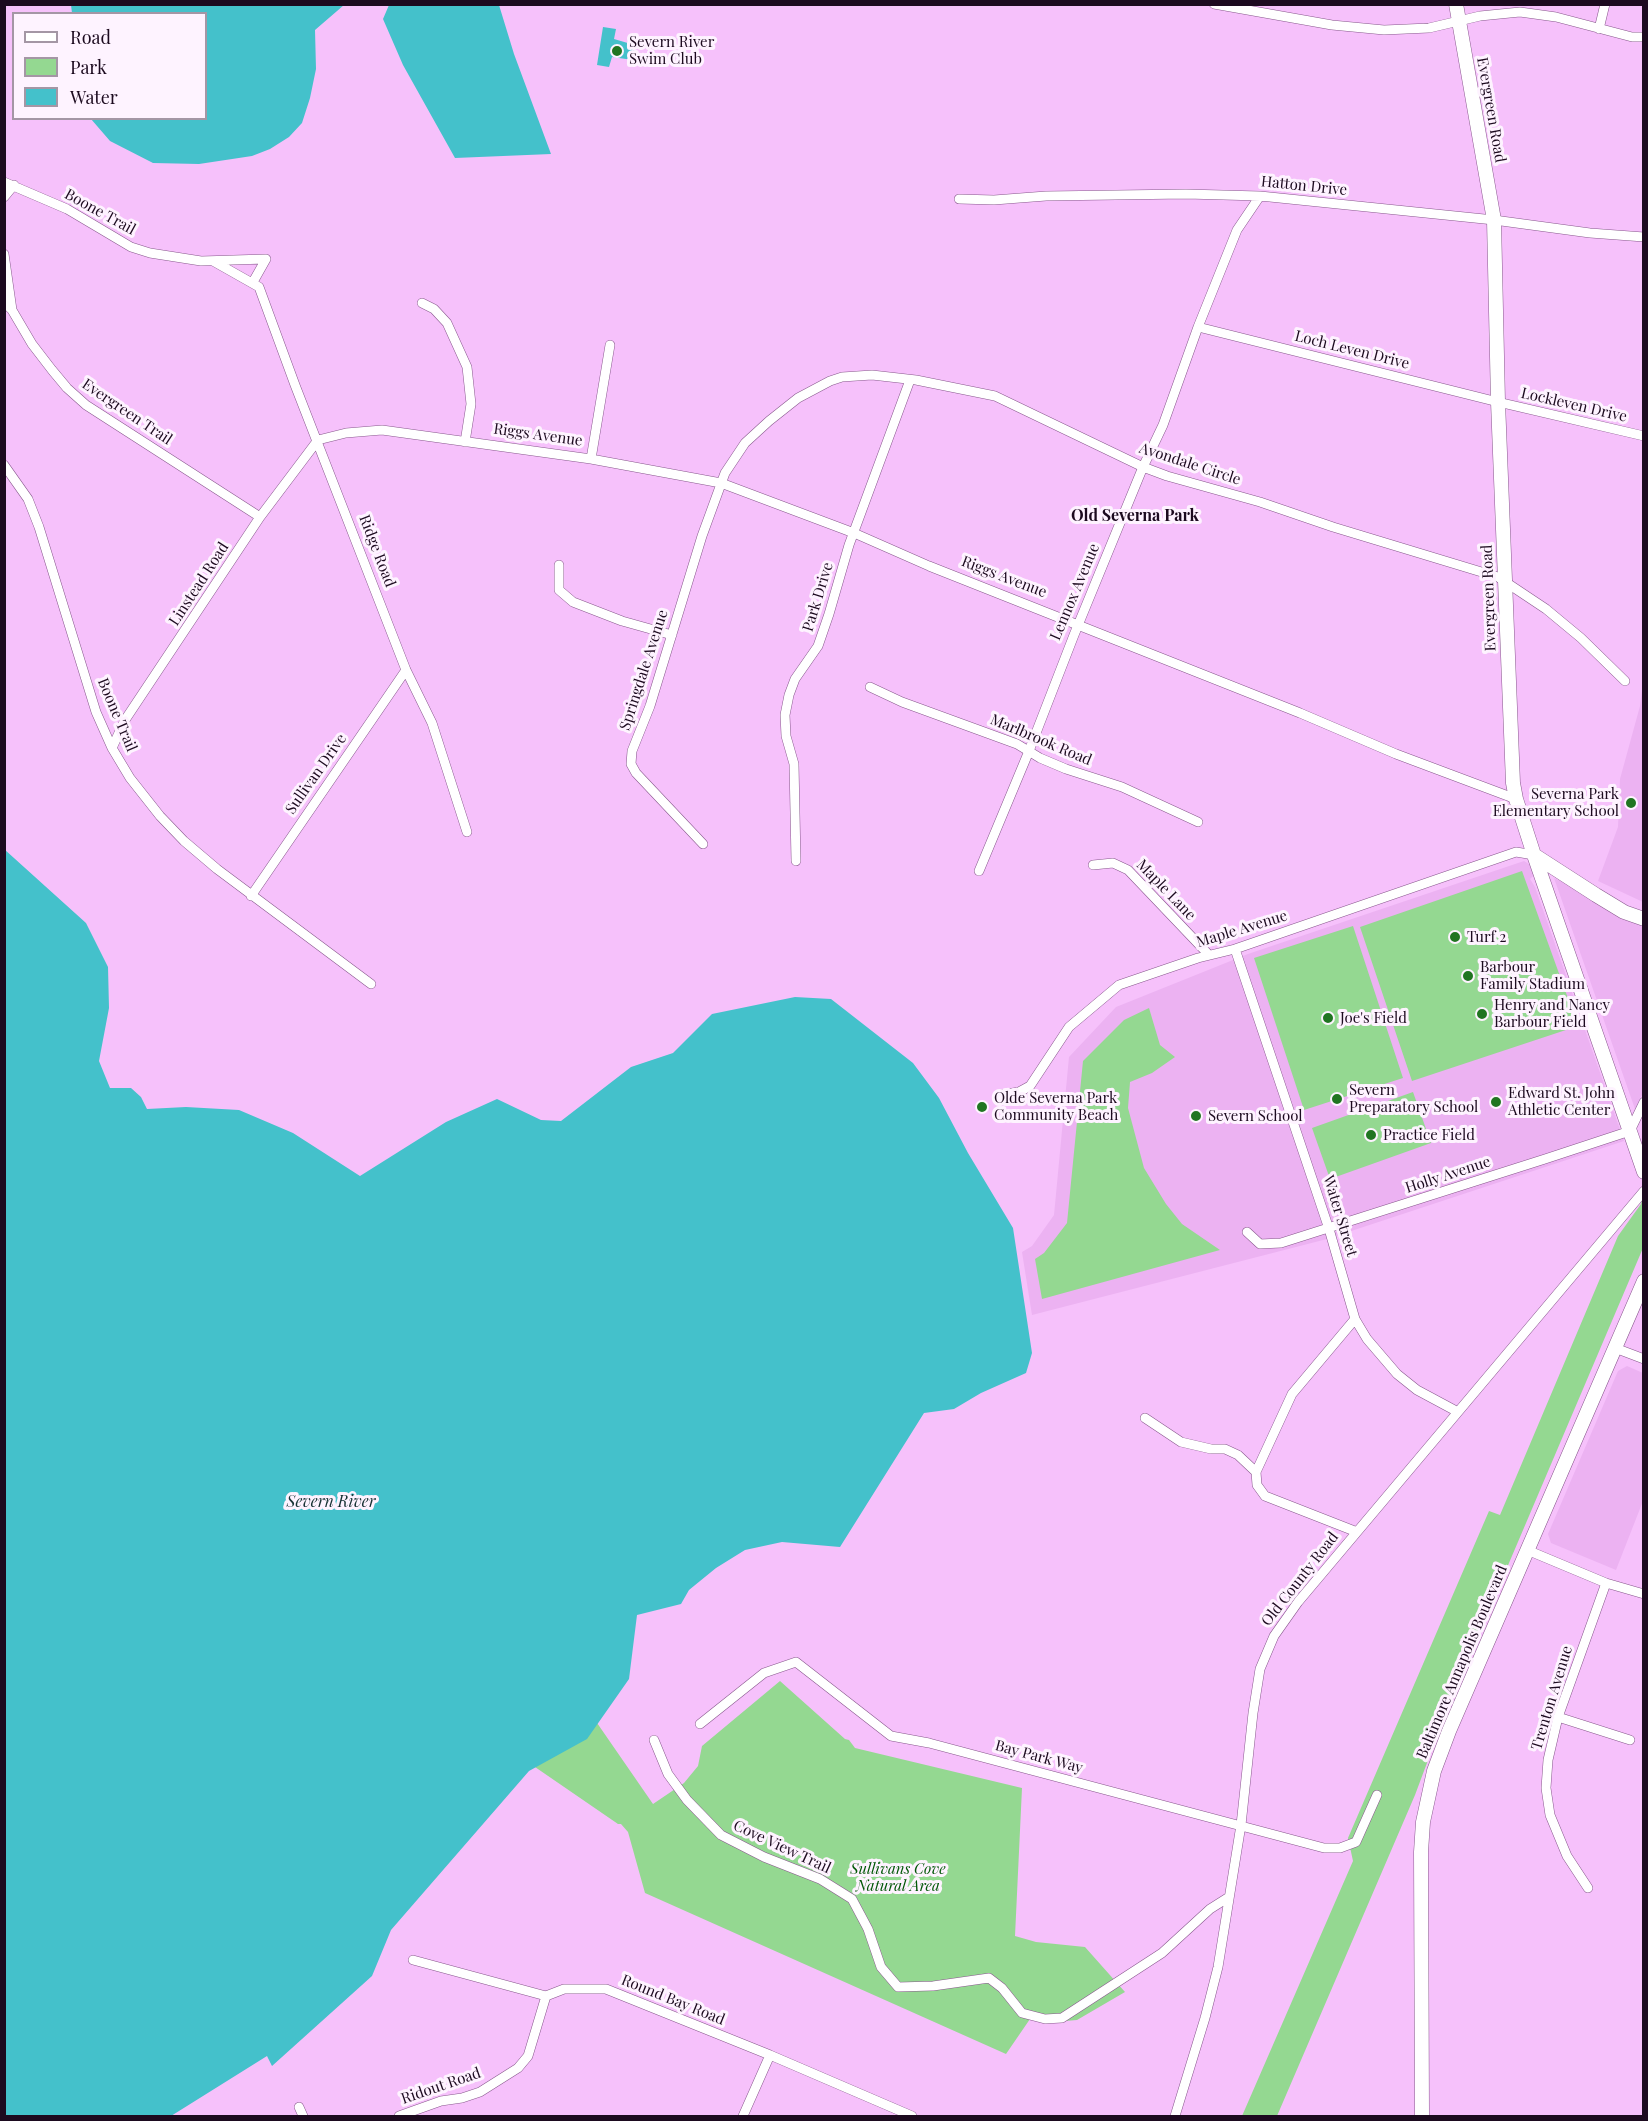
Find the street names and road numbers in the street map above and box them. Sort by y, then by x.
street label: Evergreen Road [1473,56,1509,164]
street label: Hatton Drive [1260,173,1348,199]
street label: Boone Trail [61,185,139,239]
street label: Loch Leven Drive [1293,327,1411,373]
street label: Evergreen Trail [78,375,176,449]
street label: Lockleven Drive [1519,384,1629,426]
street label: Riggs Avenue [492,420,584,450]
street label: Avondale Circle [1137,439,1243,489]
street label: Ridge Road [355,512,399,590]
street label: Linstead Road [165,539,233,629]
street label: Lennox Avenue [1047,541,1103,643]
street label: Evergreen Road [1478,544,1500,652]
street label: Riggs Avenue [959,553,1049,601]
street label: Park Drive [799,560,837,634]
street label: Springdale Avenue [616,607,672,733]
street label: Boone Trail [93,675,141,755]
street label: Marlbrook Road [988,711,1094,769]
street label: Sullivan Drive [282,730,350,818]
street label: Maple Lane [1133,856,1199,924]
street label: Maple Avenue [1194,907,1290,951]
street label: Holly Avenue [1403,1153,1493,1197]
street label: Water Street [1319,1173,1361,1259]
street label: Old County Road [1258,1528,1342,1630]
street label: Baltimore Annapolis Boulevard [1413,1563,1511,1761]
street label: Trenton Avenue [1528,1644,1576,1752]
street label: Bay Park Way [993,1737,1085,1777]
street label: Cove View Trail [730,1817,834,1877]
street label: Round Bay Road [619,1971,727,2029]
street label: Ridout Road [399,2064,483,2108]

